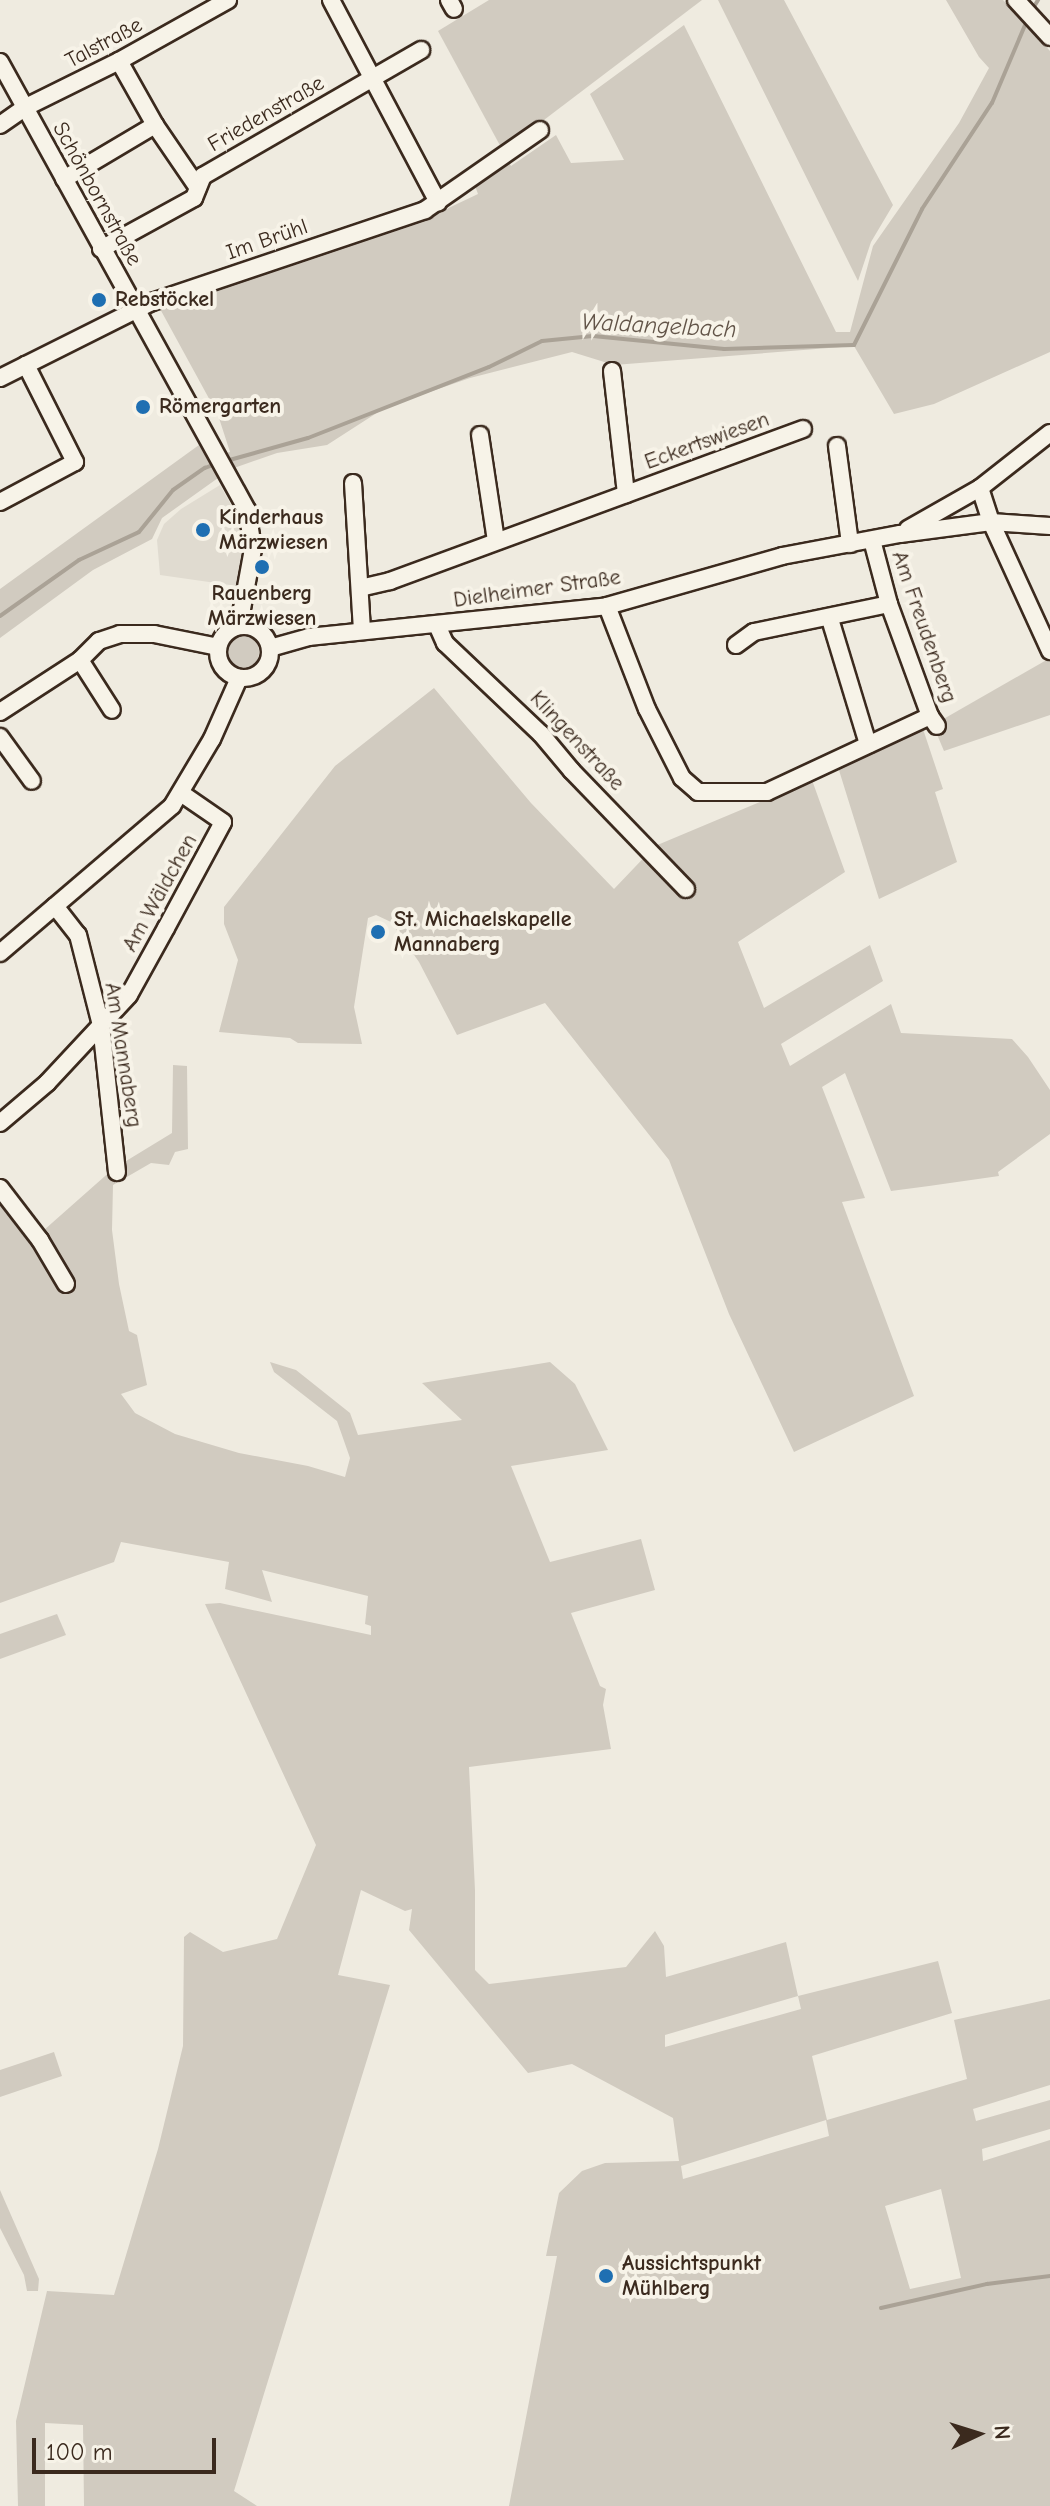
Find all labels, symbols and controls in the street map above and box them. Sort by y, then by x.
street label: Talstraße [61,12,147,74]
street label: Friedenstraße [203,70,329,158]
street label: Schönbornstraße [47,117,147,271]
street label: Im Brühl [223,214,311,266]
place label: Rebstöckel [115,287,214,313]
marker: Rebstöckel [90,291,108,309]
water label: Waldangelbach [581,308,737,344]
place label: Römergarten [159,394,281,420]
marker: Römergarten [134,398,152,416]
street label: Eckertswiesen [641,406,773,476]
place label: Kinderhaus Märzwiesen [219,504,328,556]
marker: Kinderhaus Märzwiesen [194,521,212,539]
street label: Am Freudenberg [886,548,962,706]
marker: Rauenberg Märzwiesen [253,558,271,576]
street label: Dielheimer Straße [452,564,622,614]
place label: Rauenberg Märzwiesen [207,580,317,632]
street label: Klingenstraße [524,686,630,796]
street label: Am Wäldchen [117,830,203,956]
place label: St. Michaelskapelle Mannaberg [394,906,572,958]
marker: St. Michaelskapelle Mannaberg [369,923,387,941]
street label: Am Mannaberg [99,981,147,1129]
place label: Aussichtspunkt Mühlberg [622,2250,761,2302]
marker: Aussichtspunkt Mühlberg [597,2267,615,2285]
north arrow [938,2394,1018,2474]
scale bar [36,2422,220,2472]
text: N [988,2424,1015,2440]
text: 100 m [46,2438,113,2466]

